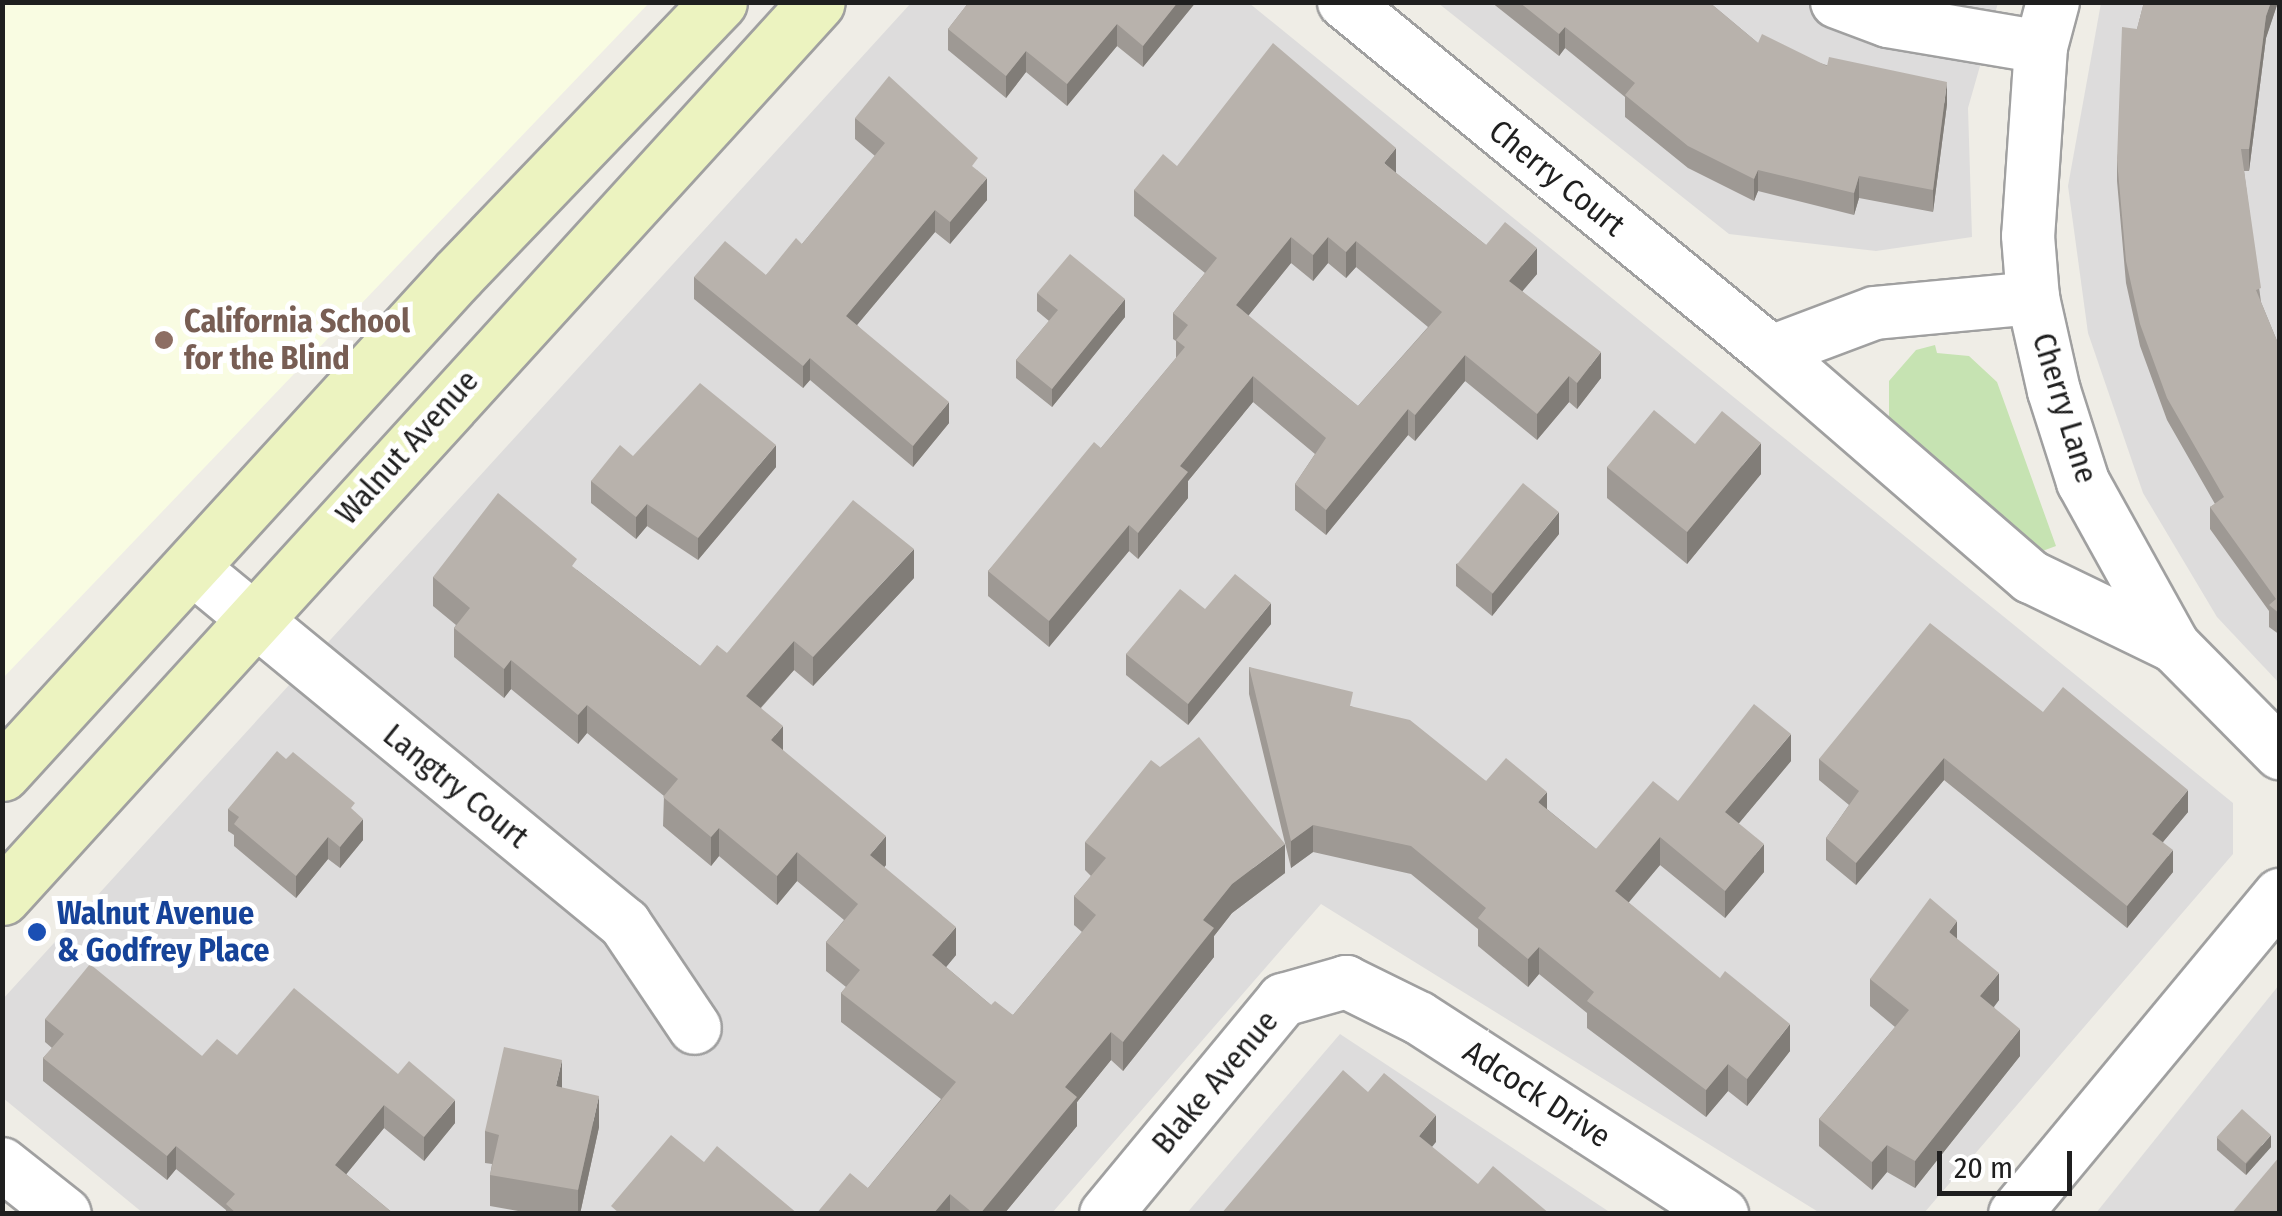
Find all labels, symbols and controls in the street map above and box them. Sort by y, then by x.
street label: Cherry Court [1481,112,1633,244]
place label: California School for the Blind [184,303,410,378]
street label: Cherry Lane [2024,328,2106,488]
marker: California School for the Blind [153,329,175,351]
street label: Walnut Avenue [328,362,486,532]
street label: Langtry Court [376,716,536,856]
place label: Walnut Avenue & Godfrey Place [57,895,270,970]
marker: Walnut Avenue & Godfrey Place [26,921,48,943]
street label: Blake Avenue [1144,1002,1286,1162]
street label: Adcock Drive [1456,1032,1618,1156]
scale bar [1942,1131,2077,1193]
text: 20 m [1954,1150,2013,1186]

